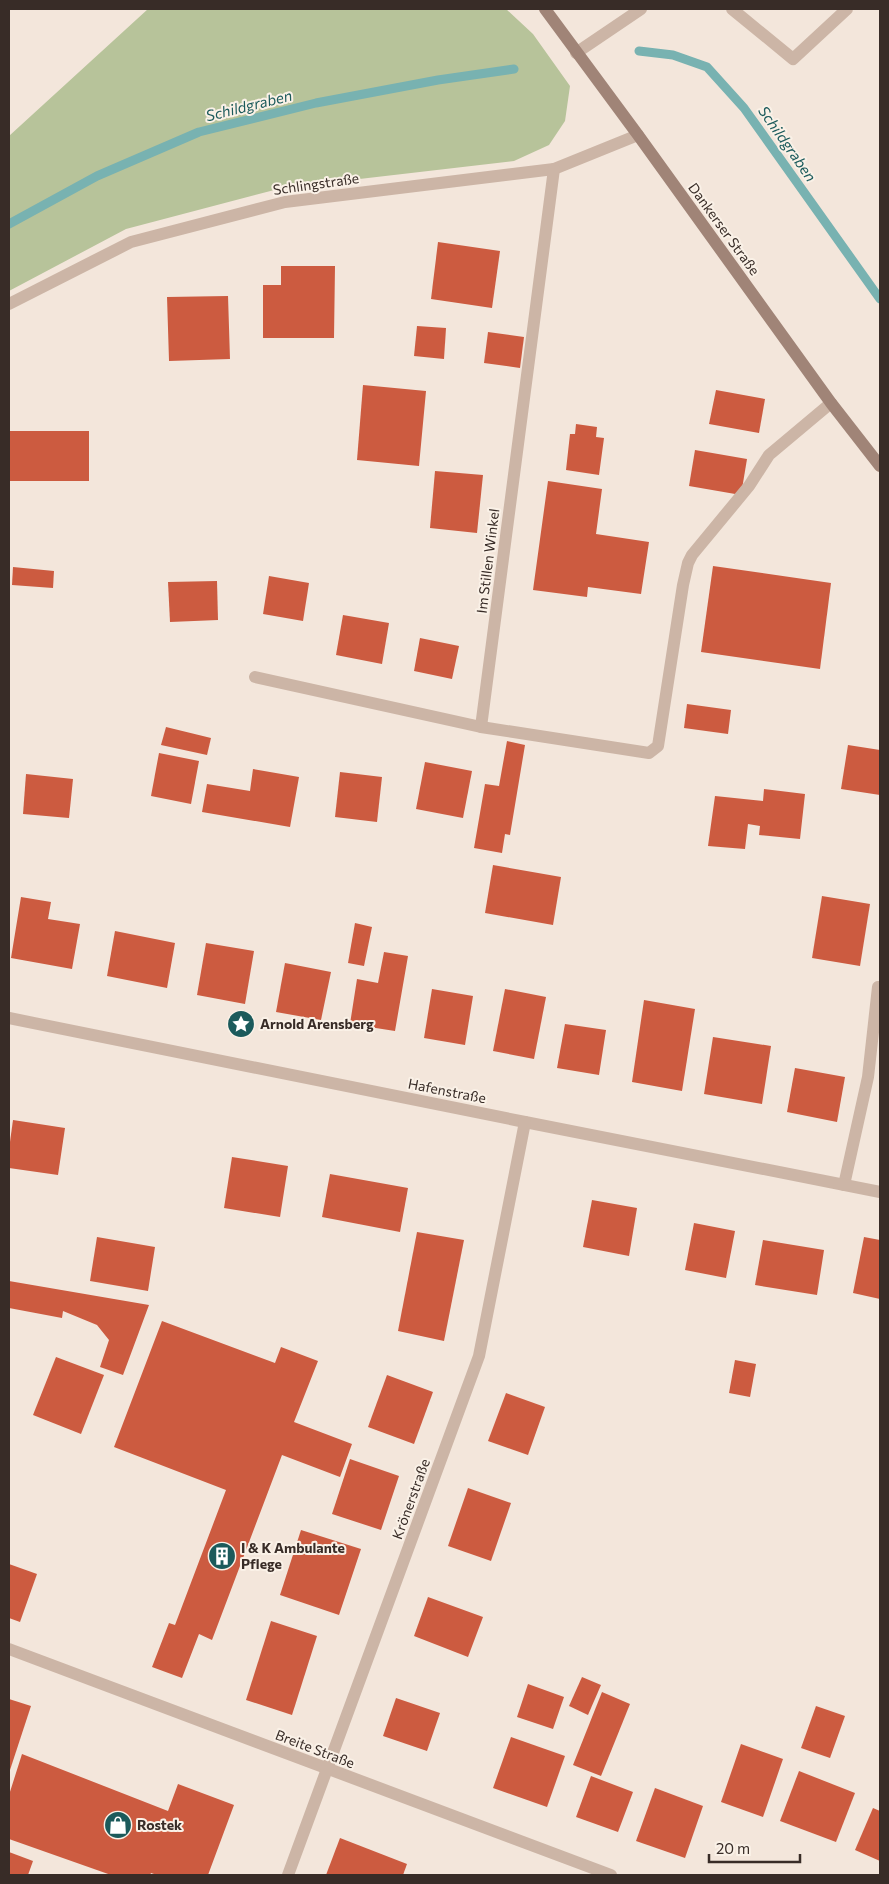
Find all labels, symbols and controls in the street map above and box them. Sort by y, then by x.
water label: Schildgraben [204,86,294,124]
water label: Schildgraben [755,102,821,185]
street label: Schlingstraße [272,169,360,198]
street label: Dankerser Straße [685,179,764,278]
street label: Im Stillen Winkel [473,508,502,614]
place icon: Arnold Arensberg [226,1009,256,1039]
place label: Arnold Arensberg [260,1015,374,1032]
street label: Hafenstraße [407,1075,488,1106]
street label: Krönerstraße [388,1456,433,1541]
place label: I & K Ambulante Pflege [241,1539,345,1572]
building icon: I & K Ambulante Pflege [207,1541,237,1571]
street label: Breite Straße [273,1726,357,1771]
shop icon: Rostek [103,1810,133,1840]
place label: Rostek [137,1816,182,1833]
scale bar [709,1832,800,1864]
text: 20 m [716,1839,750,1857]

